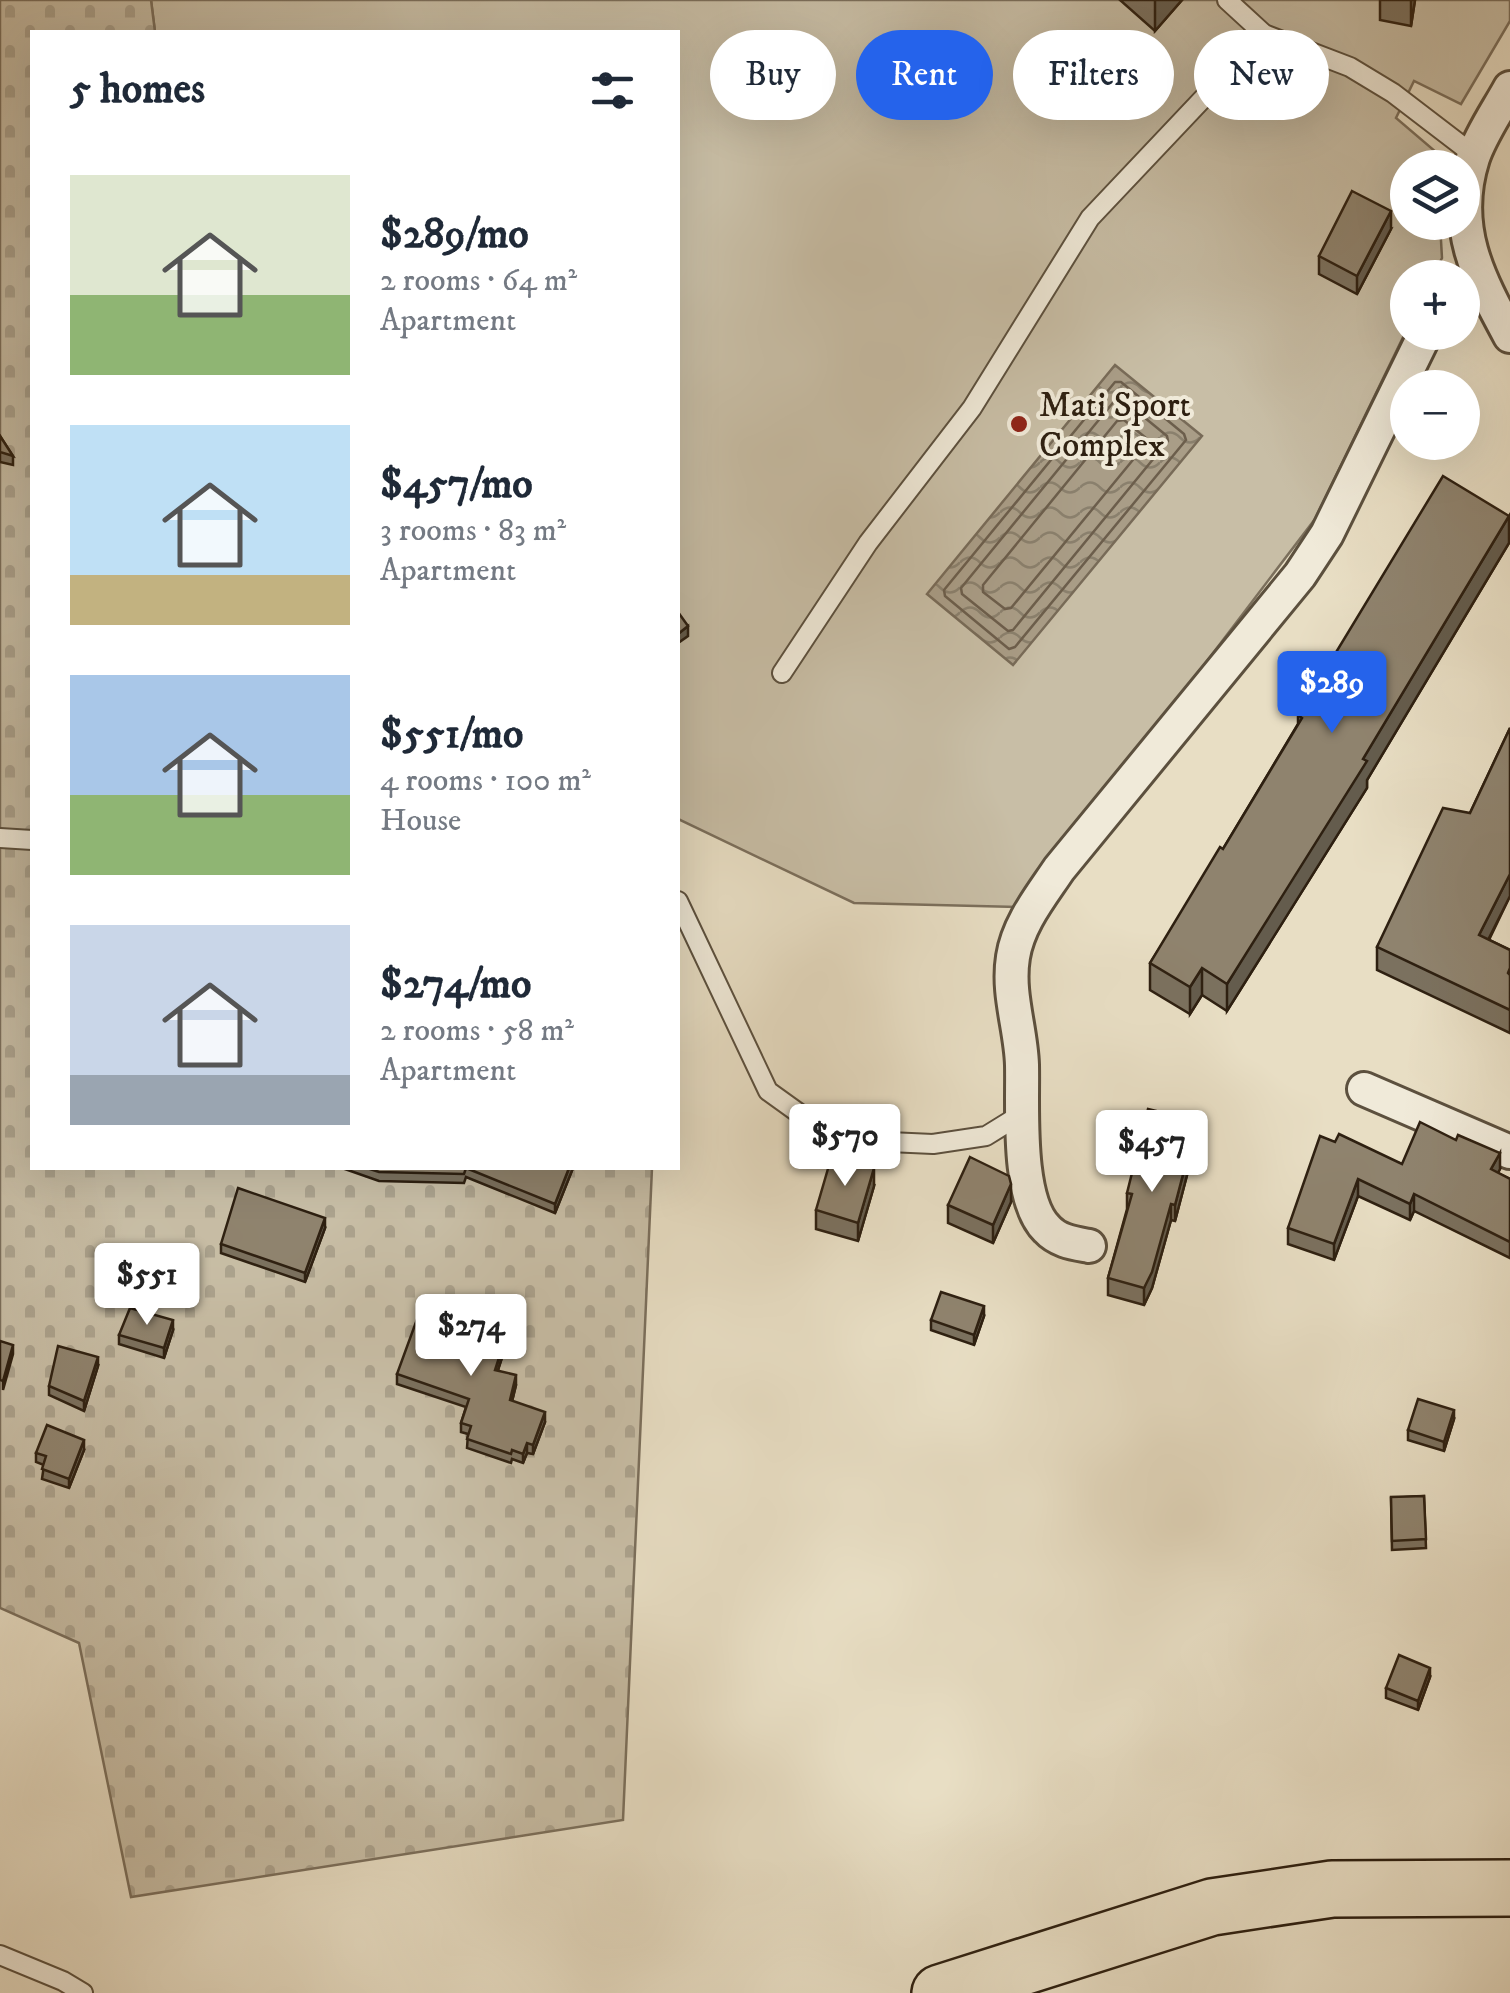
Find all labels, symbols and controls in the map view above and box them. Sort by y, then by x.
chip: Buy [710,30,836,120]
chip: Rent [856,30,993,120]
chip: Filters [1013,30,1174,120]
chip: New [1194,30,1329,120]
icon: filters [585,63,640,118]
text: 5 homes [70,64,205,116]
map controls [1390,150,1480,460]
button: layers [1390,150,1480,240]
text: $289/mo [380,209,529,261]
icon: home [150,215,270,335]
button: + [1390,260,1480,350]
text: 2 rooms · 64 m² [380,261,577,301]
text: Apartment [380,301,516,341]
button: − [1390,370,1480,460]
place label: Mati Sport Complex [1039,384,1191,468]
marker: Mati Sport Complex [1008,413,1030,435]
text: $457/mo [380,459,533,511]
icon: home [150,465,270,585]
text: 3 rooms · 83 m² [380,511,566,551]
text: Apartment [380,551,516,591]
pin: $289 [1273,651,1391,736]
text: $289 [1299,663,1365,703]
text: $551/mo [380,709,523,761]
icon: home [150,715,270,835]
text: 4 rooms · 100 m² [380,761,591,801]
text: House [380,801,461,841]
text: $274/mo [380,959,531,1011]
icon: home [150,965,270,1085]
text: 2 rooms · 58 m² [380,1011,574,1051]
text: Apartment [380,1051,516,1091]
pin: $570 [786,1104,904,1189]
pin: $457 [1093,1110,1211,1195]
text: $570 [811,1116,879,1156]
text: $457 [1118,1122,1186,1162]
pin: $551 [88,1243,206,1328]
text: $551 [116,1255,178,1295]
pin: $274 [412,1294,530,1379]
text: $274 [437,1306,505,1346]

